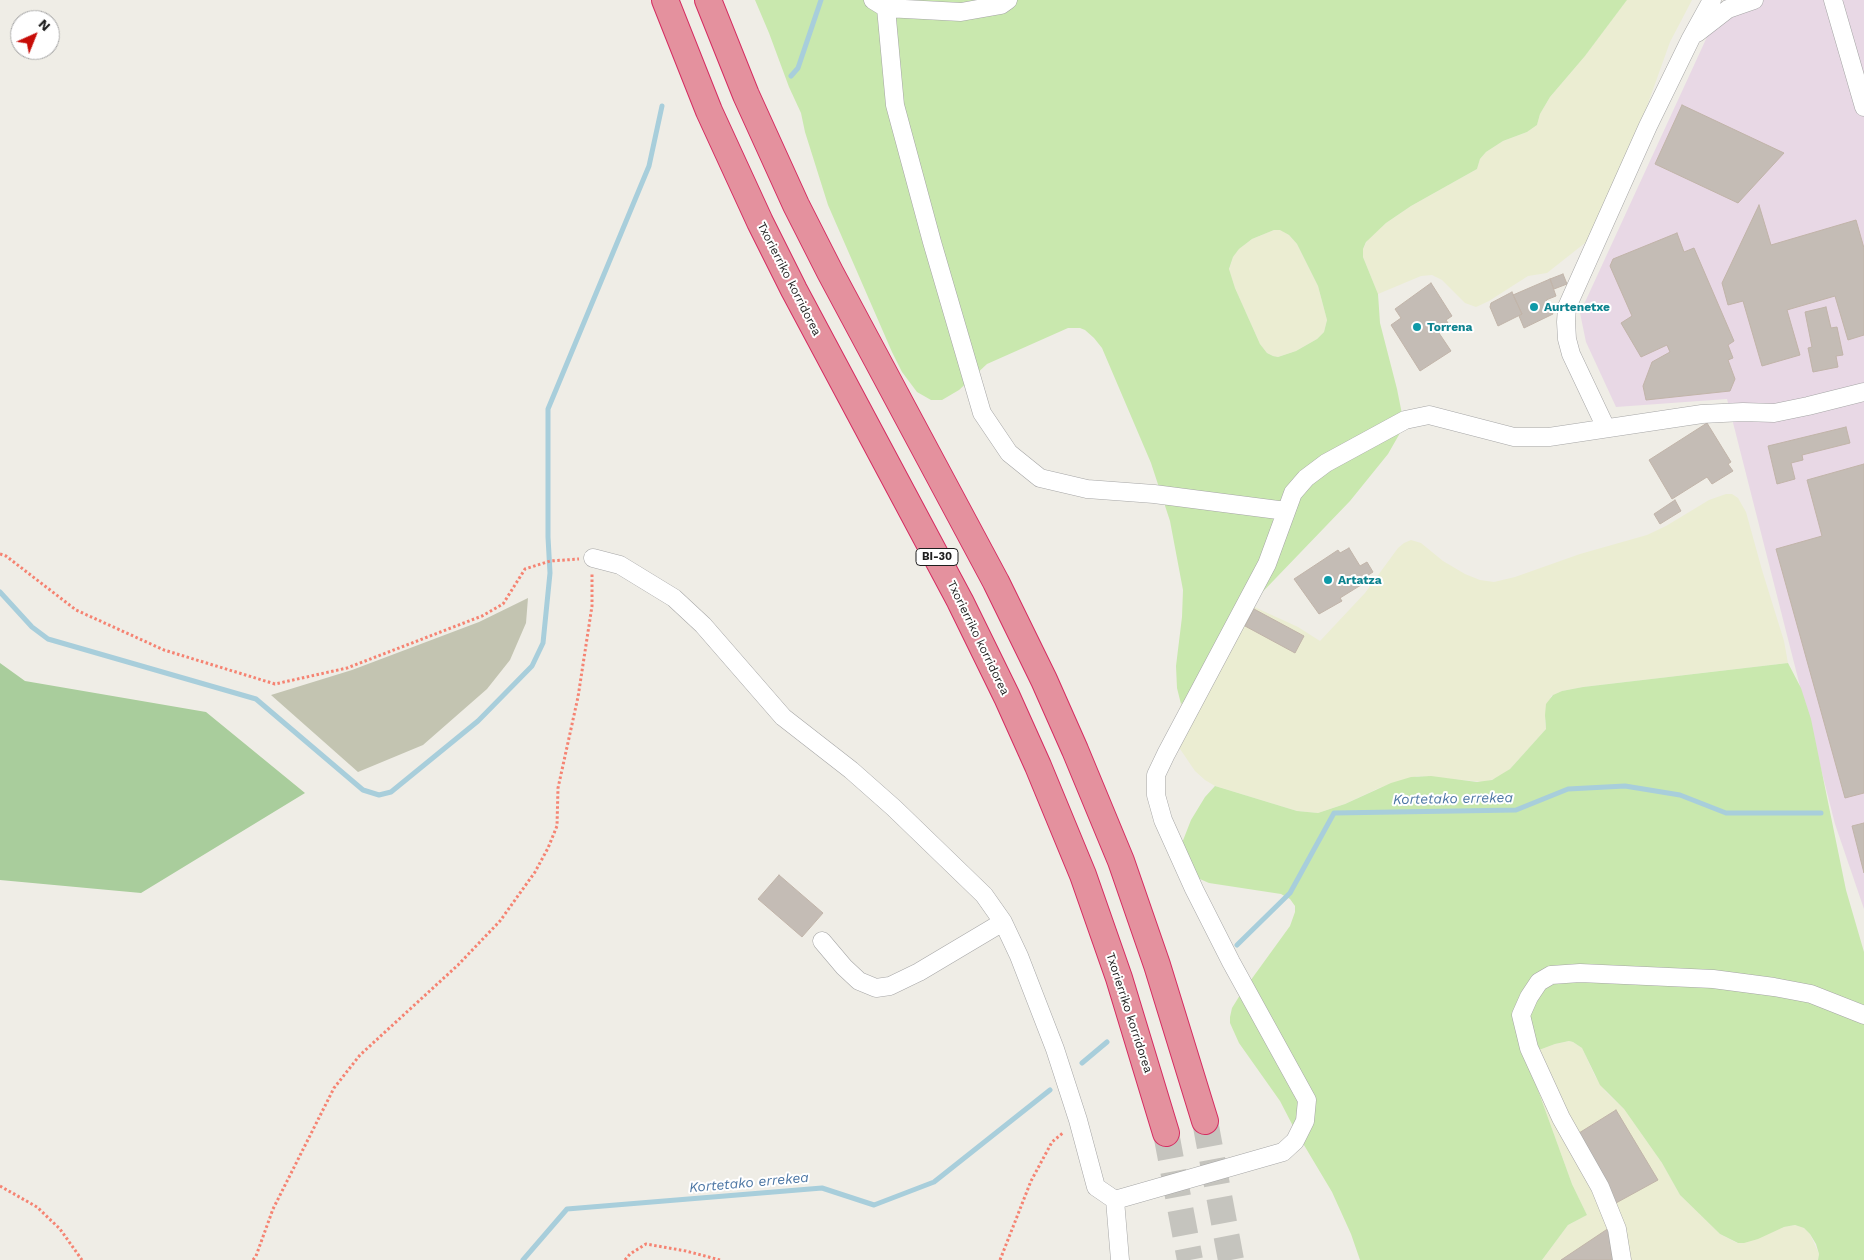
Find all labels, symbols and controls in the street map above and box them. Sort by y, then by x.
north arrow [10,10,60,60]
text: N [35,16,54,34]
street label: Txorierriko korridorea [754,220,824,338]
place label: Aurtenetxe [1544,300,1610,314]
marker: Aurtenetxe [1528,301,1540,313]
place label: Torrena [1427,320,1472,334]
marker: Torrena [1411,321,1423,333]
road number: BI-30 [916,548,958,566]
place label: Artatza [1338,573,1382,587]
marker: Artatza [1322,574,1334,586]
street label: Txorierriko korridorea [944,578,1012,698]
water label: Kortetako errekea [1393,790,1513,808]
street label: Txorierriko korridorea [1103,951,1155,1075]
water label: Kortetako errekea [688,1169,810,1197]

